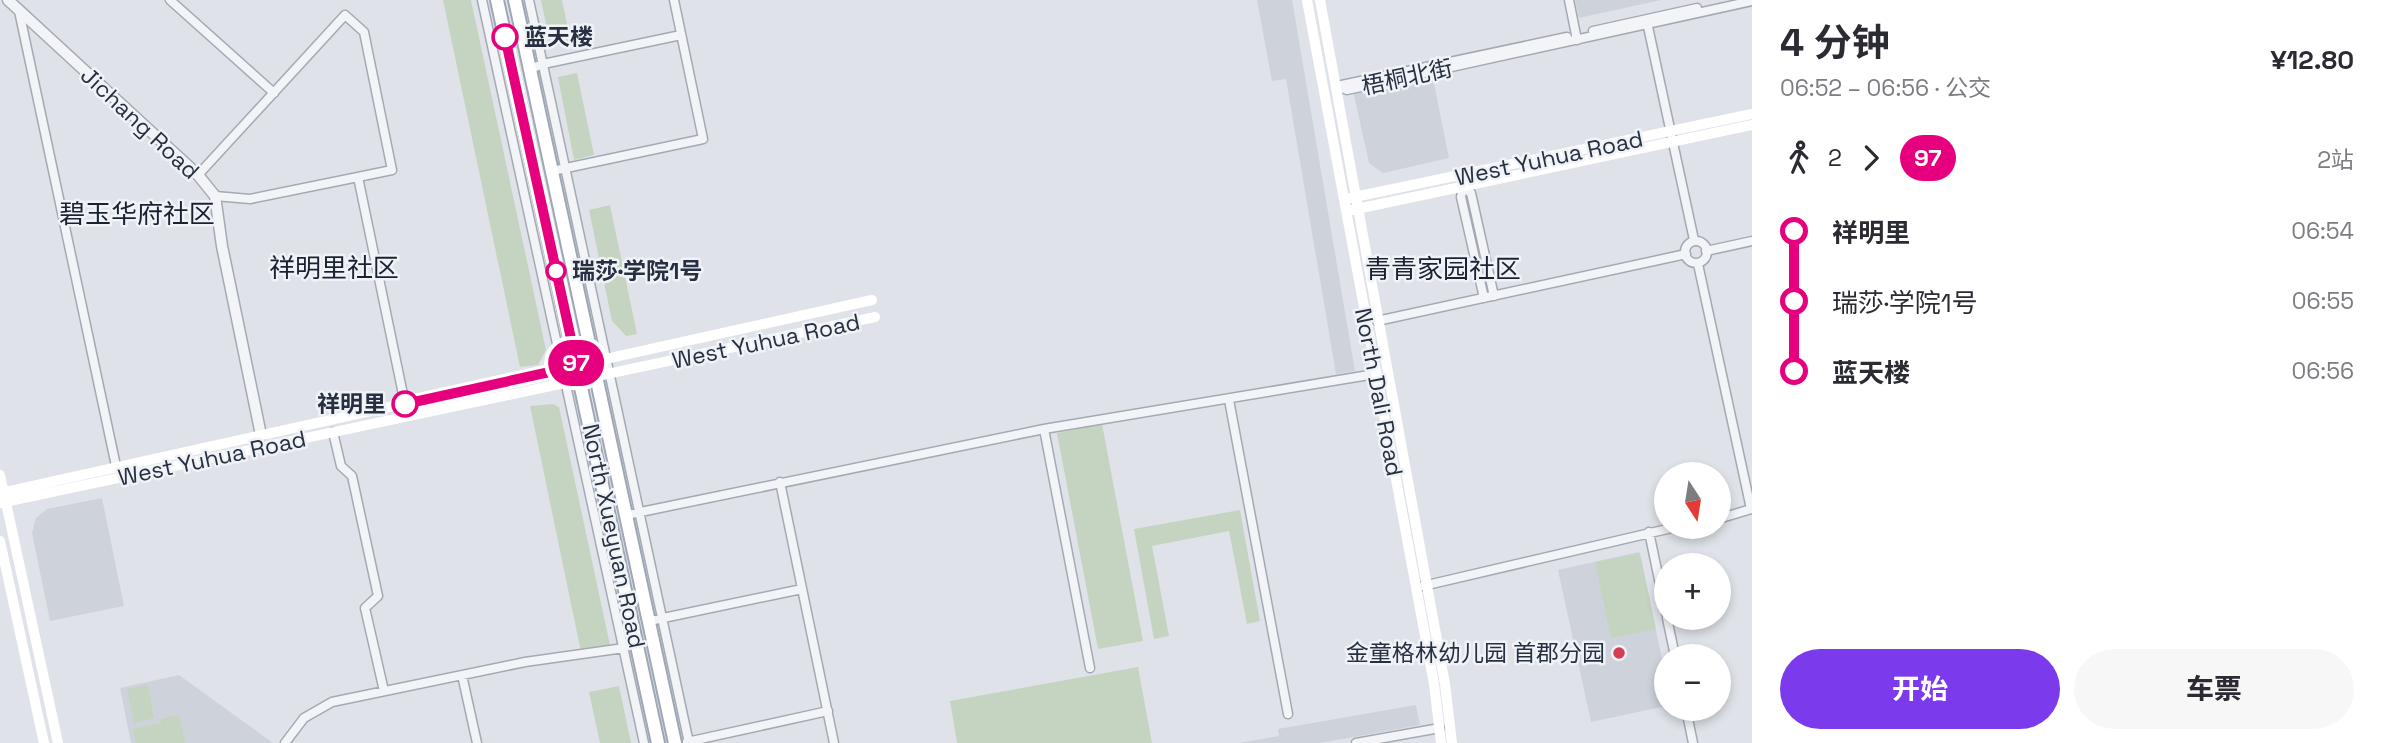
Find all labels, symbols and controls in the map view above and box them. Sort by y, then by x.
text: 4 分钟 [1780,19,1890,67]
place label: 蓝天楼 [524,22,593,52]
marker: 蓝天楼 [492,24,518,50]
text: ¥12.80 [2270,43,2354,77]
street label: 梧桐北街 [1359,53,1455,101]
street label: Jichang Road [74,60,206,186]
text: 06:52 – 06:56 · 公交 [1780,73,1991,103]
street label: West Yuhua Road [1452,123,1646,193]
icon: walk [1780,139,1818,177]
icon: forward [1852,139,1890,177]
text: 97 [1914,142,1942,173]
text: 2 [1828,143,1842,173]
text: 2站 [2317,145,2354,175]
district label: 碧玉华府社区 [59,197,215,231]
text: 祥明里 [1832,216,1910,250]
text: 06:54 [2291,216,2354,246]
district label: 祥明里社区 [269,251,399,285]
district label: 青青家园社区 [1365,252,1521,286]
place label: 瑞莎·学院1号 [572,256,702,286]
marker: 瑞莎·学院1号 [546,261,566,281]
text: 瑞莎·学院1号 [1832,286,1978,320]
text: 06:55 [2292,286,2354,316]
street label: North Dali Road [1348,305,1410,479]
street label: West Yuhua Road [669,306,863,376]
line badge: 97 [544,340,608,386]
text: 97 [562,347,590,378]
text: 蓝天楼 [1832,356,1910,390]
text: 06:56 [2292,356,2354,386]
place label: 祥明里 [317,389,386,419]
marker: 祥明里 [392,391,418,417]
street label: North Xueyuan Road [576,421,652,651]
street label: West Yuhua Road [115,423,309,493]
north arrow [1654,462,1731,539]
map controls [1654,462,1731,721]
button: + [1654,553,1731,630]
place label: 金童格林幼儿园 首郡分园 [1346,638,1605,668]
button: − [1654,644,1731,721]
marker: 金童格林幼儿园 首郡分园 [1611,645,1627,661]
button: 开始 [1780,649,2060,729]
button: 车票 [2074,649,2354,729]

